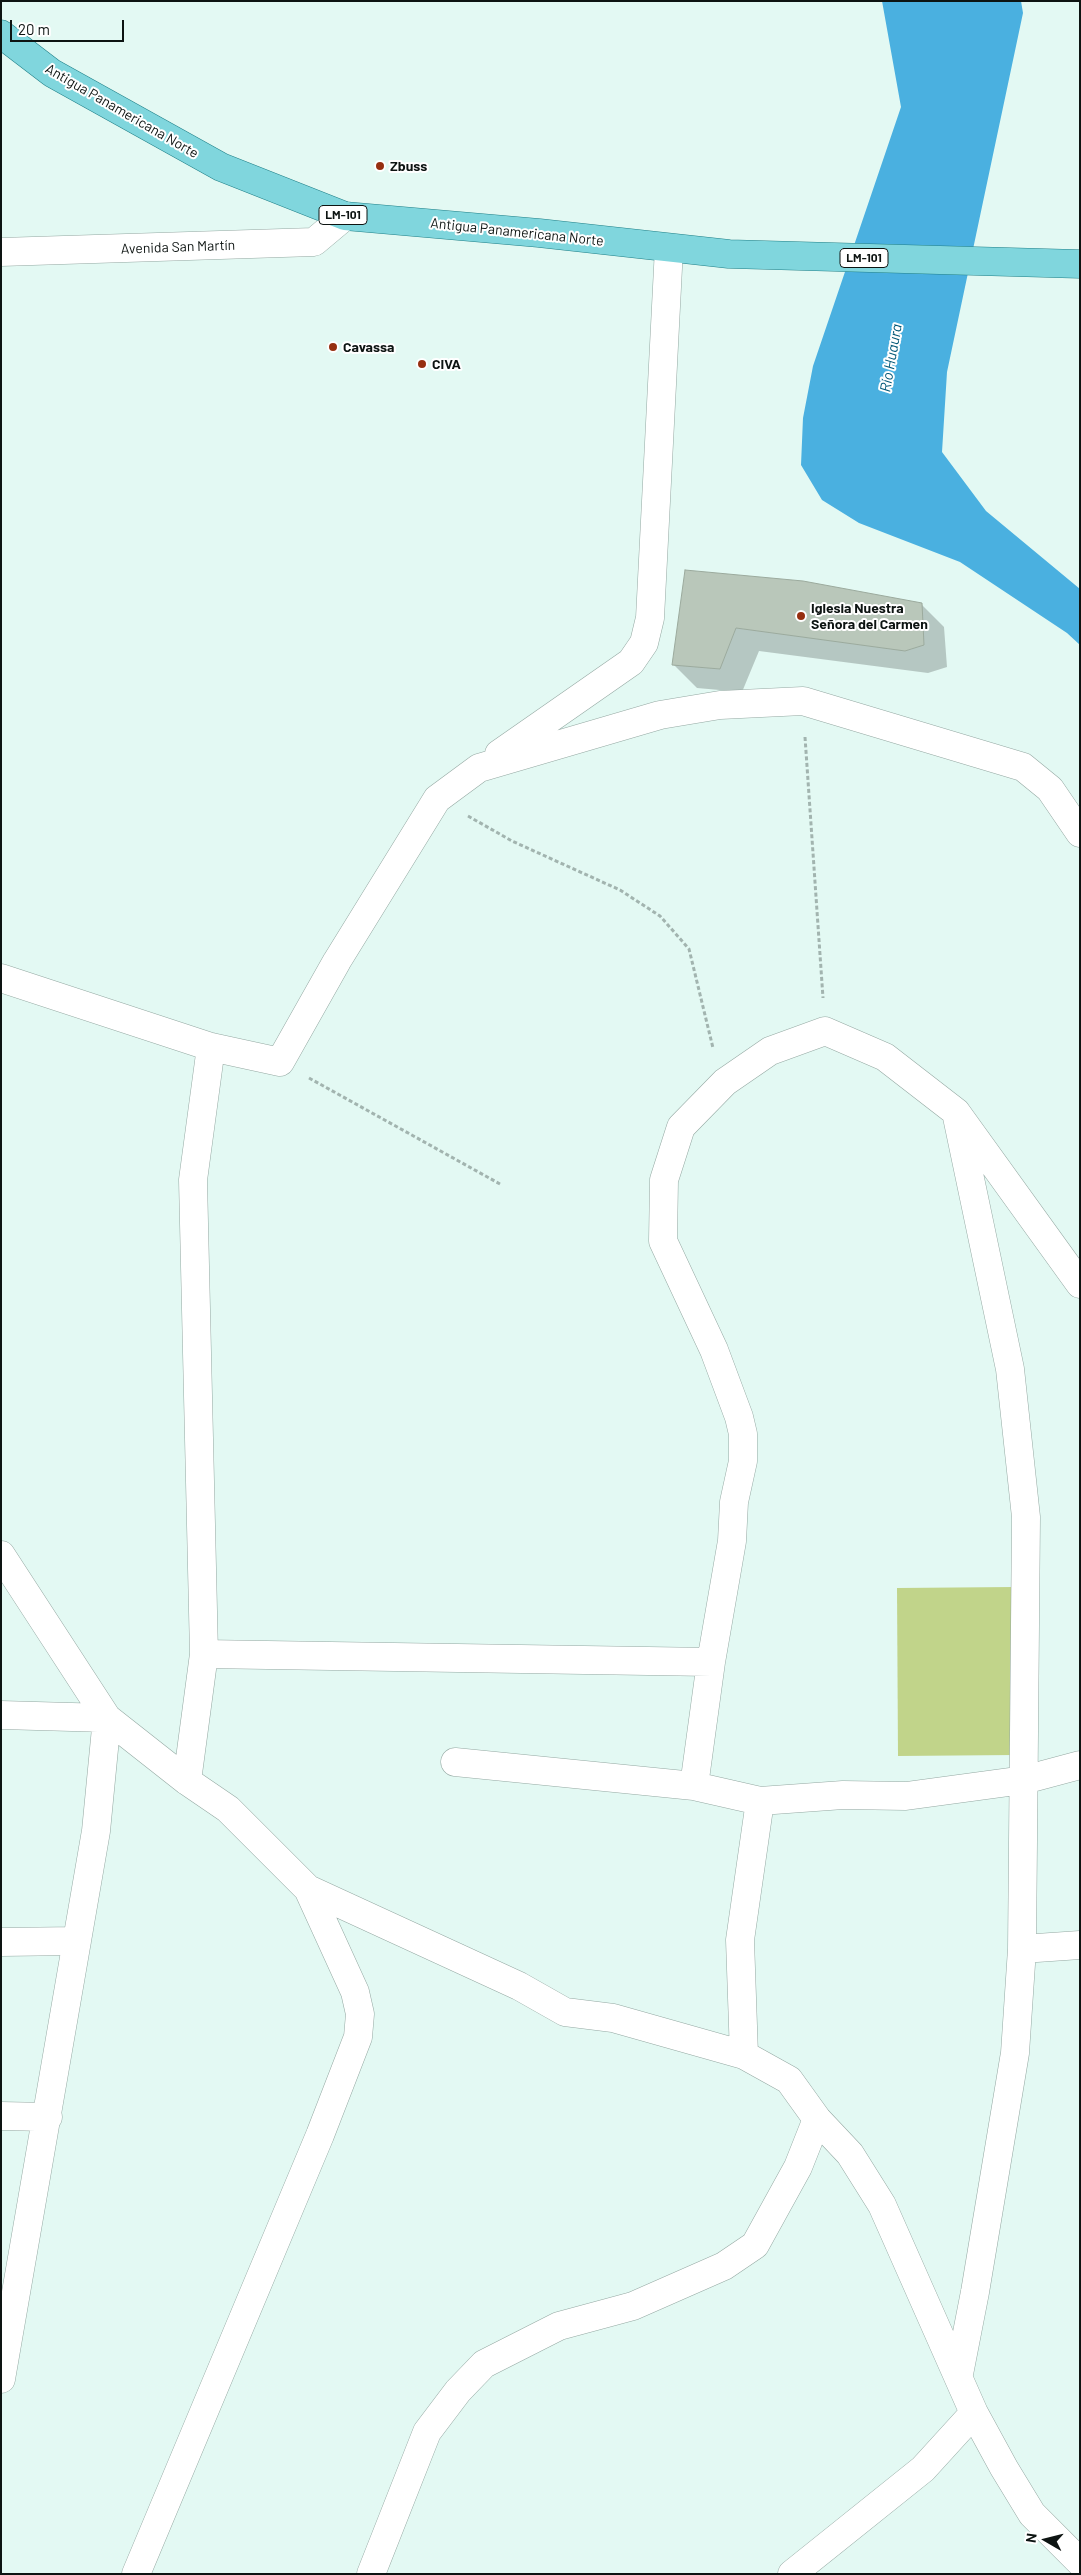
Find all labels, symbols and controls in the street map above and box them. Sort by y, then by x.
scale bar [12,10,126,42]
text: 20 m [18,20,50,38]
street label: Antigua Panamericana Norte [42,60,202,162]
place label: Zbuss [390,158,427,174]
marker: Zbuss [374,160,386,172]
road number: LM-101 [319,206,367,224]
street label: Antigua Panamericana Norte [430,215,604,249]
street label: Avenida San Martín [121,237,235,257]
road number: LM-101 [840,248,888,268]
water label: Río Huaura [876,322,906,394]
place label: Cavassa [343,339,394,355]
marker: Cavassa [327,341,339,353]
place label: CIVA [432,356,461,372]
marker: CIVA [416,358,428,370]
place label: Iglesia Nuestra Señora del Carmen [811,600,928,632]
marker: Iglesia Nuestra Señora del Carmen [795,610,807,622]
north arrow [1021,2515,1071,2565]
text: N [1022,2532,1040,2544]

